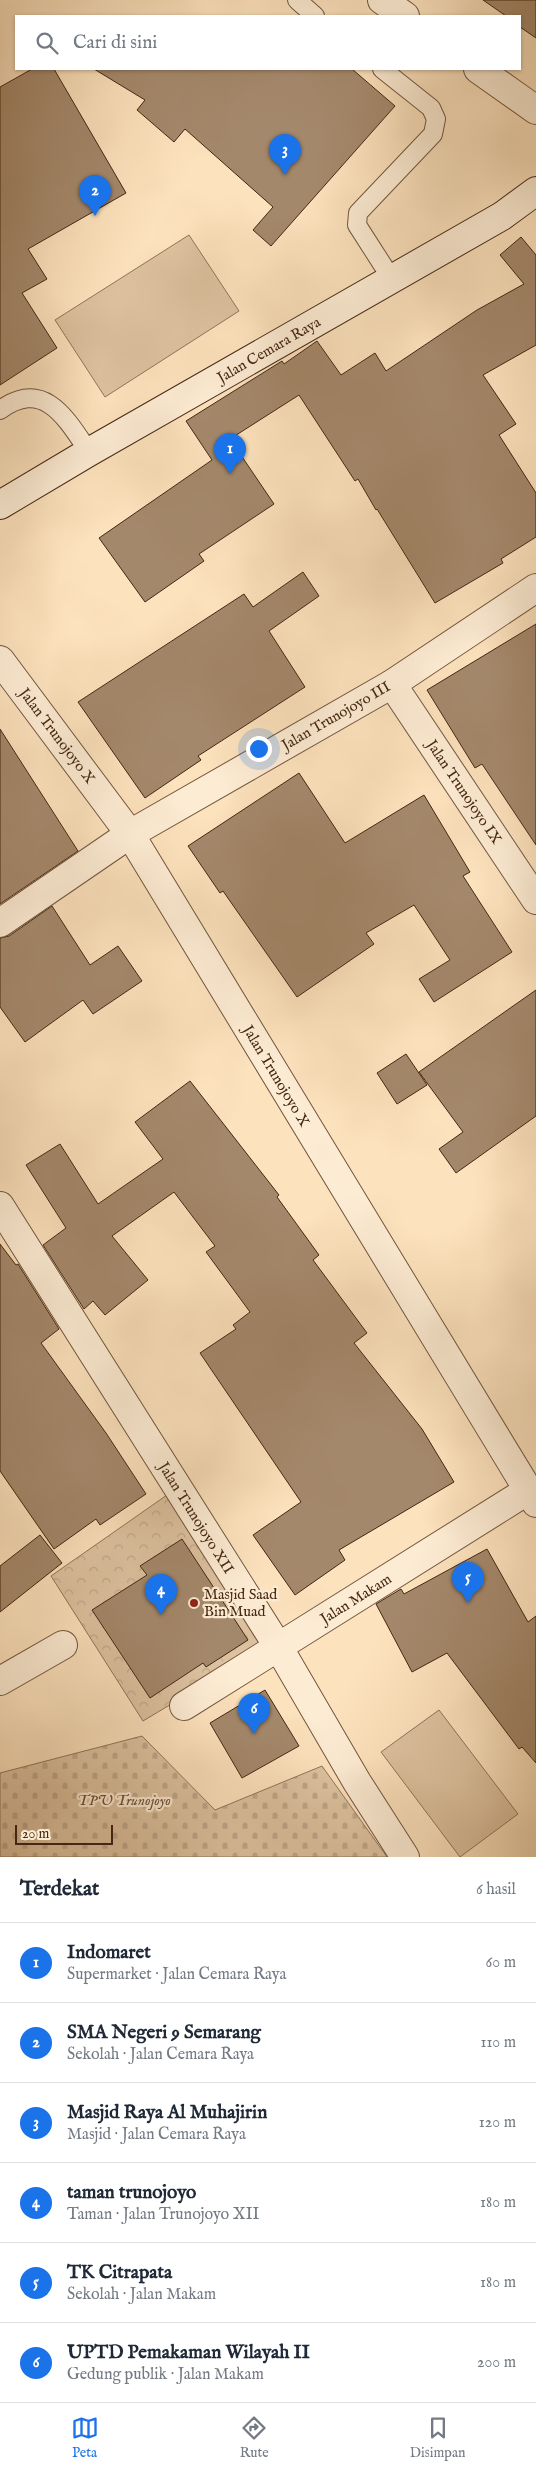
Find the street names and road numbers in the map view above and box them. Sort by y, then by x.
street label: Jalan Cemara Raya [212,312,325,388]
street label: Jalan Trunojoyo III [276,677,394,756]
street label: Jalan Trunojoyo X [14,683,99,788]
street label: Jalan Trunojoyo IX [421,735,506,848]
street label: Jalan Trunojoyo X [237,1020,314,1130]
street label: Jalan Trunojoyo XII [153,1457,238,1578]
street label: Jalan Makam [315,1569,396,1630]

